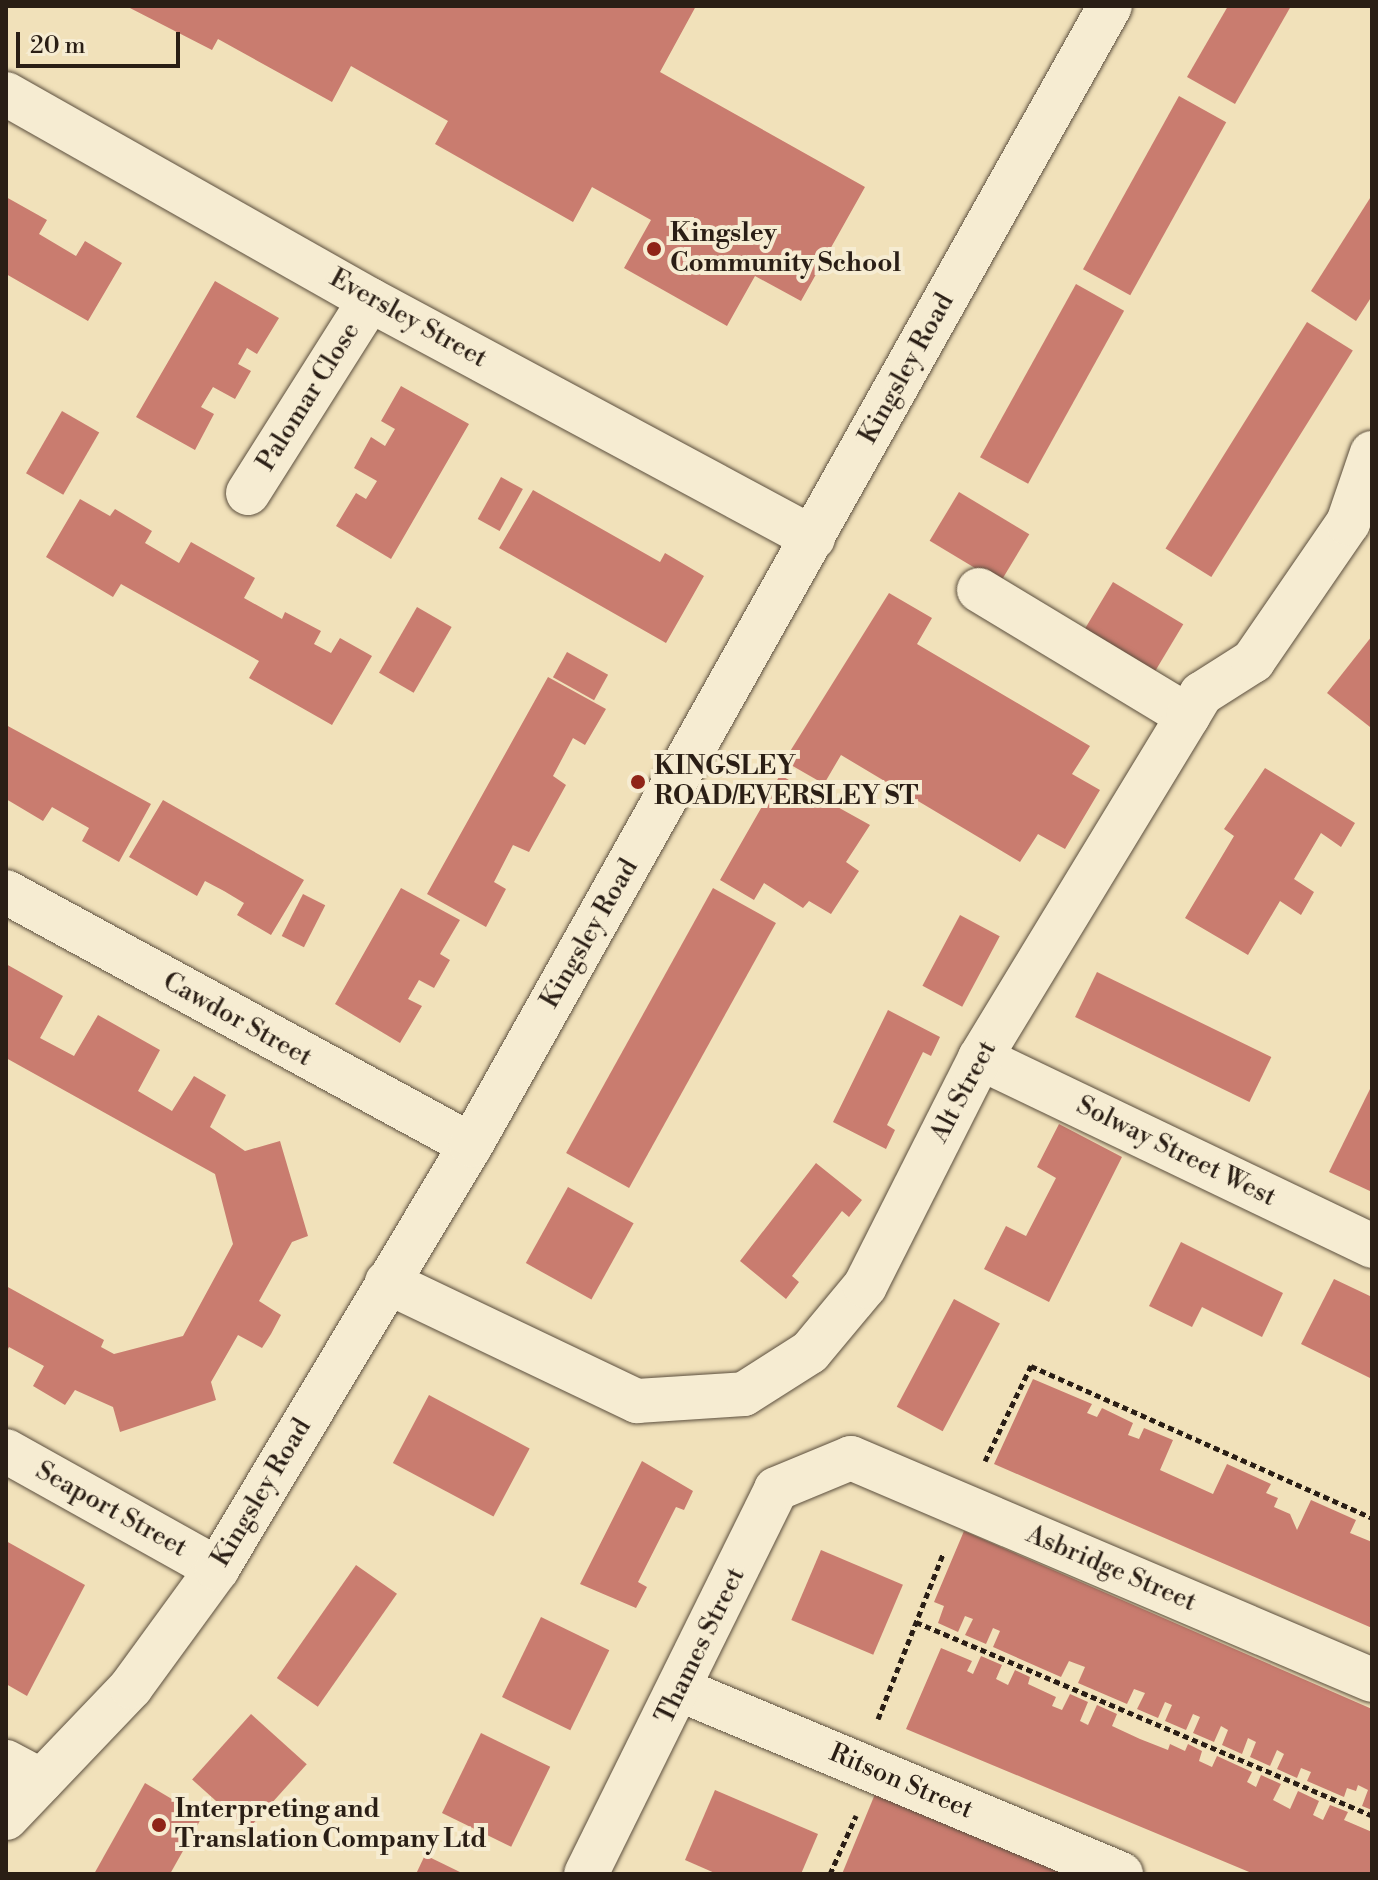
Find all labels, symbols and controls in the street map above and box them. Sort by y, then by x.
scale bar [20,16,184,66]
text: 20 m [30,31,86,61]
place label: Kingsley Community School [670,218,901,280]
marker: Kingsley Community School [645,240,663,258]
street label: Eversley Street [324,263,492,375]
street label: Kingsley Road [853,288,961,450]
street label: Palomar Close [251,317,367,477]
place label: KINGSLEY ROAD/EVERSLEY ST [654,751,918,812]
marker: KINGSLEY ROAD/EVERSLEY ST [629,773,647,791]
street label: Kingsley Road [535,854,645,1014]
street label: Cawdor Street [157,966,317,1074]
street label: Alt Street [924,1036,1004,1148]
street label: Solway Street West [1071,1090,1281,1214]
street label: Kingsley Road [206,1413,318,1573]
street label: Seaport Street [30,1456,192,1564]
street label: Asbridge Street [1021,1519,1201,1619]
street label: Thames Street [650,1563,752,1729]
street label: Ritson Street [825,1738,977,1826]
place label: Interpreting and Translation Company Ltd [175,1794,487,1856]
marker: Interpreting and Translation Company Ltd [150,1816,168,1834]

